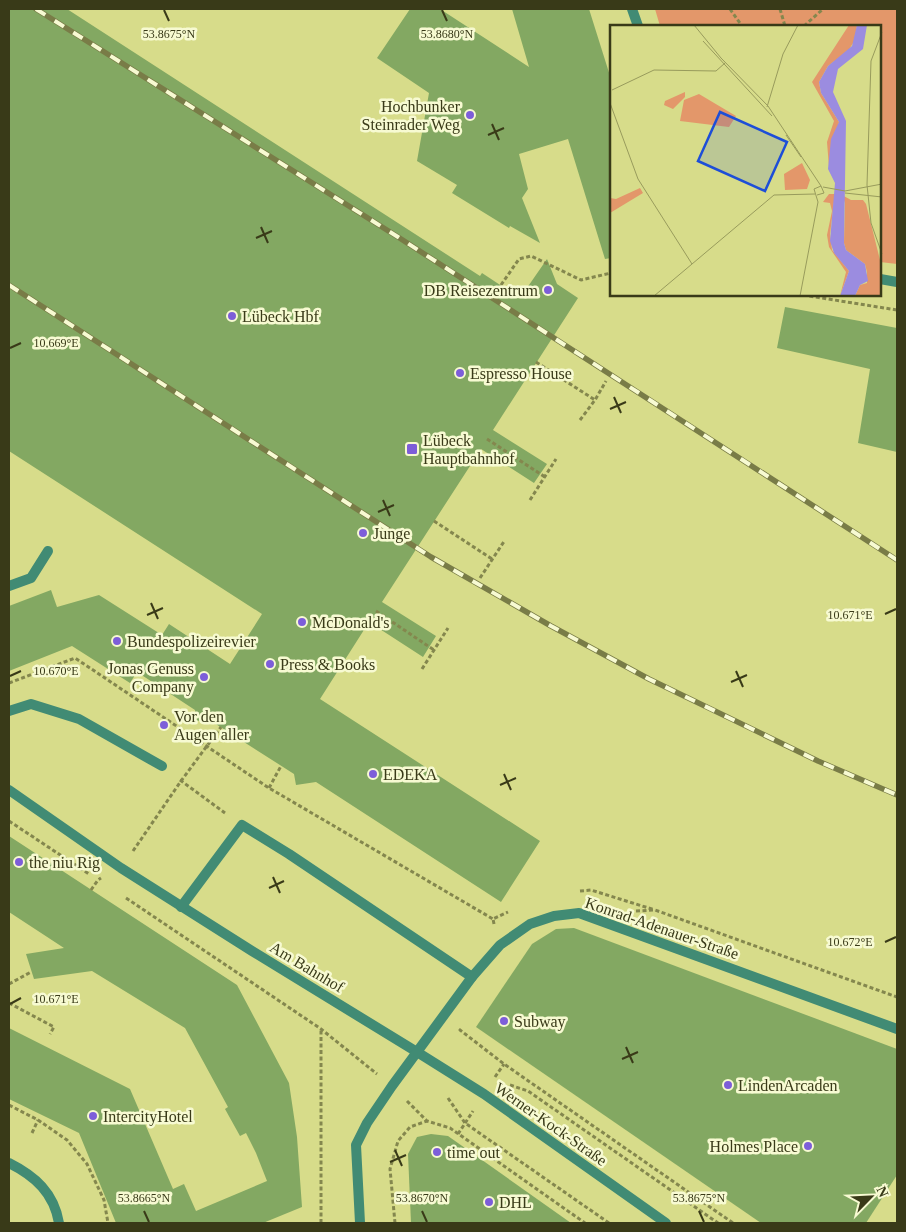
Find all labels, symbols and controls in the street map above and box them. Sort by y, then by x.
inset map [610,25,881,296]
text: 53.8675°N [143,27,196,41]
text: 53.8680°N [421,27,474,41]
place label: Hochbunker Steinrader Weg [362,98,461,134]
marker: Hochbunker Steinrader Weg [464,109,476,121]
place label: DB Reisezentrum [424,282,539,299]
marker: DB Reisezentrum [542,284,554,296]
place label: Lübeck Hbf [242,308,320,325]
marker: Lübeck Hbf [226,310,238,322]
text: 10.669°E [33,336,79,350]
place label: Espresso House [470,365,572,383]
marker: Espresso House [454,367,466,379]
place label: Lübeck Hauptbahnhof [423,432,515,468]
marker: Lübeck Hauptbahnhof [405,442,419,456]
place label: Junge [373,525,410,543]
marker: Junge [357,527,369,539]
text: 10.671°E [827,608,873,622]
place label: McDonald's [312,614,390,631]
marker: McDonald's [296,616,308,628]
place label: Bundespolizeirevier [127,633,257,651]
marker: Bundespolizeirevier [111,635,123,647]
place label: Press & Books [280,656,375,673]
marker: Press & Books [264,658,276,670]
place label: Jonas Genuss Company [107,660,194,696]
text: 10.670°E [33,664,79,678]
marker: Jonas Genuss Company [198,671,210,683]
place label: Vor den Augen aller [174,708,250,744]
marker: Vor den Augen aller [158,719,170,731]
place label: EDEKA [383,766,438,783]
marker: EDEKA [367,768,379,780]
place label: the niu Rig [29,854,100,872]
marker: the niu Rig [13,856,25,868]
street label: Konrad-Adenauer-Straße [583,894,741,962]
text: 10.672°E [827,935,873,949]
street label: Am Bahnhof [267,938,348,996]
text: 10.671°E [33,992,79,1006]
place label: Subway [514,1013,566,1031]
marker: Subway [498,1015,510,1027]
place label: LindenArcaden [738,1077,838,1094]
street label: Werner-Kock-Straße [492,1079,610,1169]
marker: LindenArcaden [722,1079,734,1091]
place label: IntercityHotel [103,1108,193,1126]
marker: IntercityHotel [87,1110,99,1122]
place label: Holmes Place [710,1138,798,1155]
marker: Holmes Place [802,1140,814,1152]
place label: time out [447,1144,500,1161]
marker: time out [431,1146,443,1158]
north arrow [846,1172,896,1222]
text: N [874,1184,891,1200]
text: 53.8665°N [118,1191,171,1205]
text: 53.8670°N [396,1191,449,1205]
text: 53.8675°N [673,1191,726,1205]
place label: DHL [499,1194,532,1211]
marker: DHL [483,1196,495,1208]

